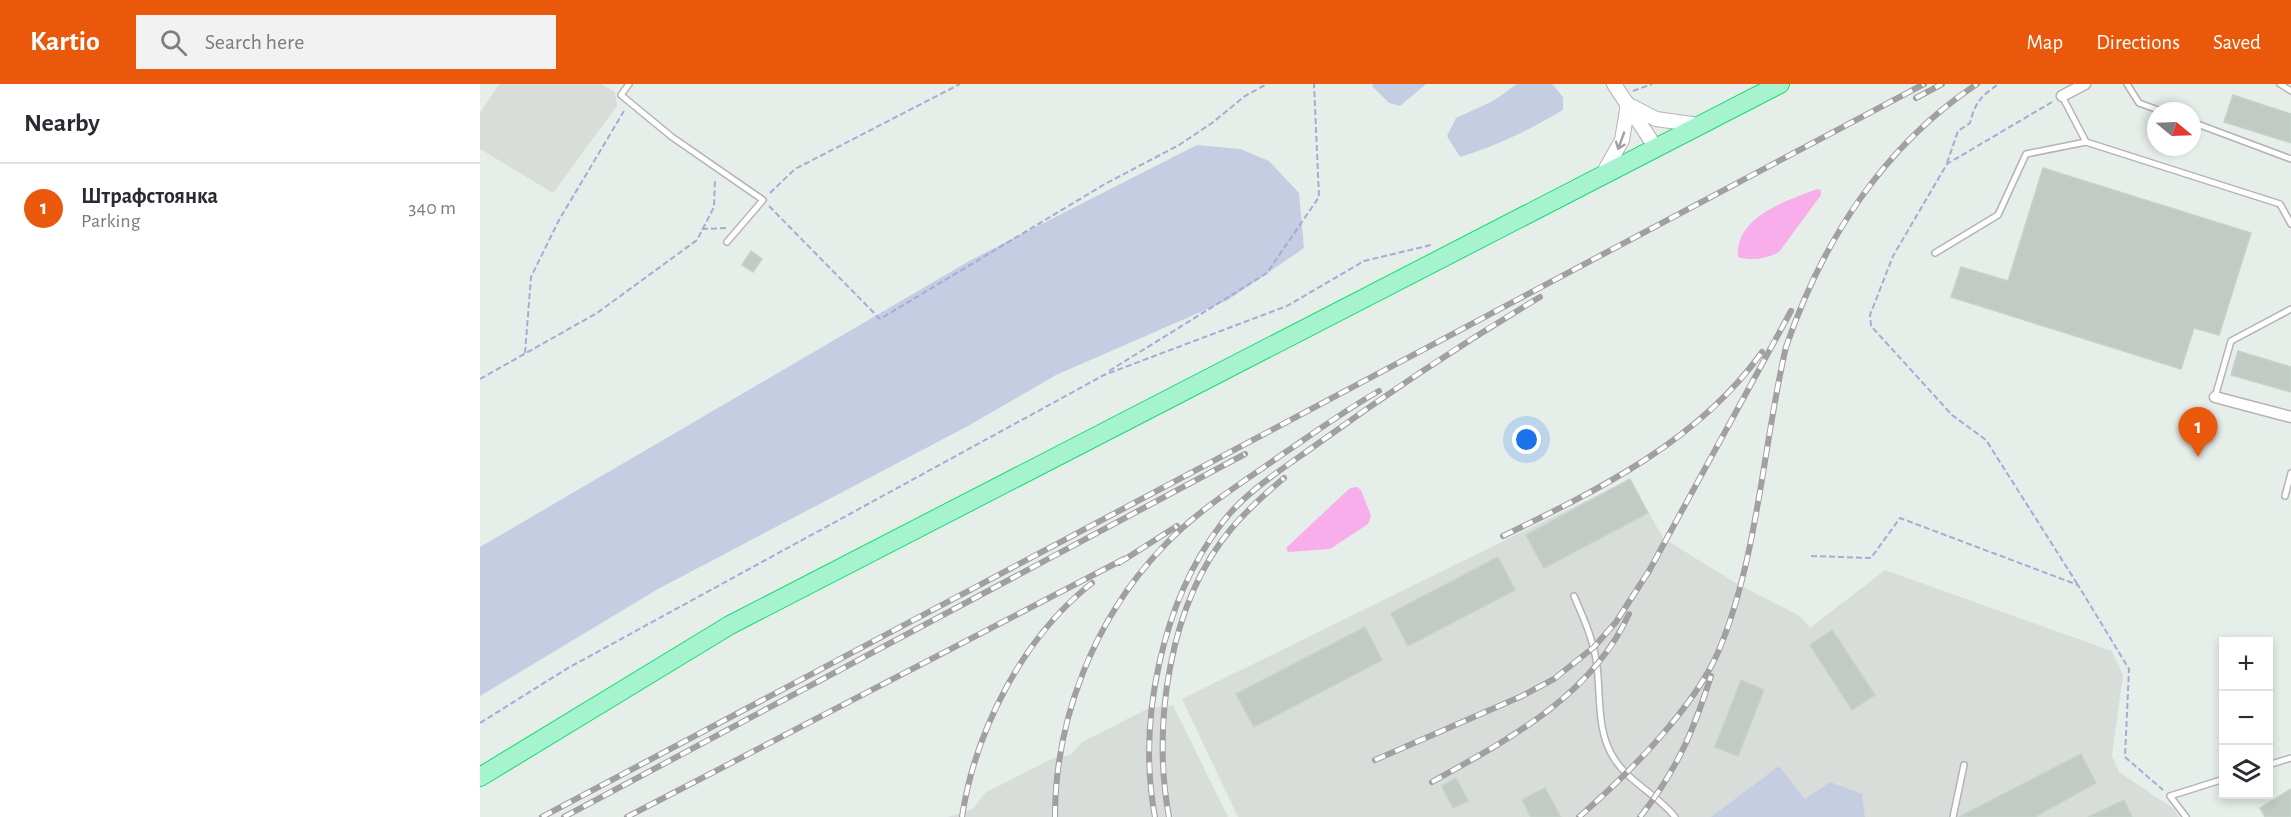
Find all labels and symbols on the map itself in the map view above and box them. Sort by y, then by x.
north arrow [2147,102,2201,156]
one-way arrow [1614,132,1625,150]
pin: 1 [2178,408,2218,457]
your location [1512,425,1541,454]

